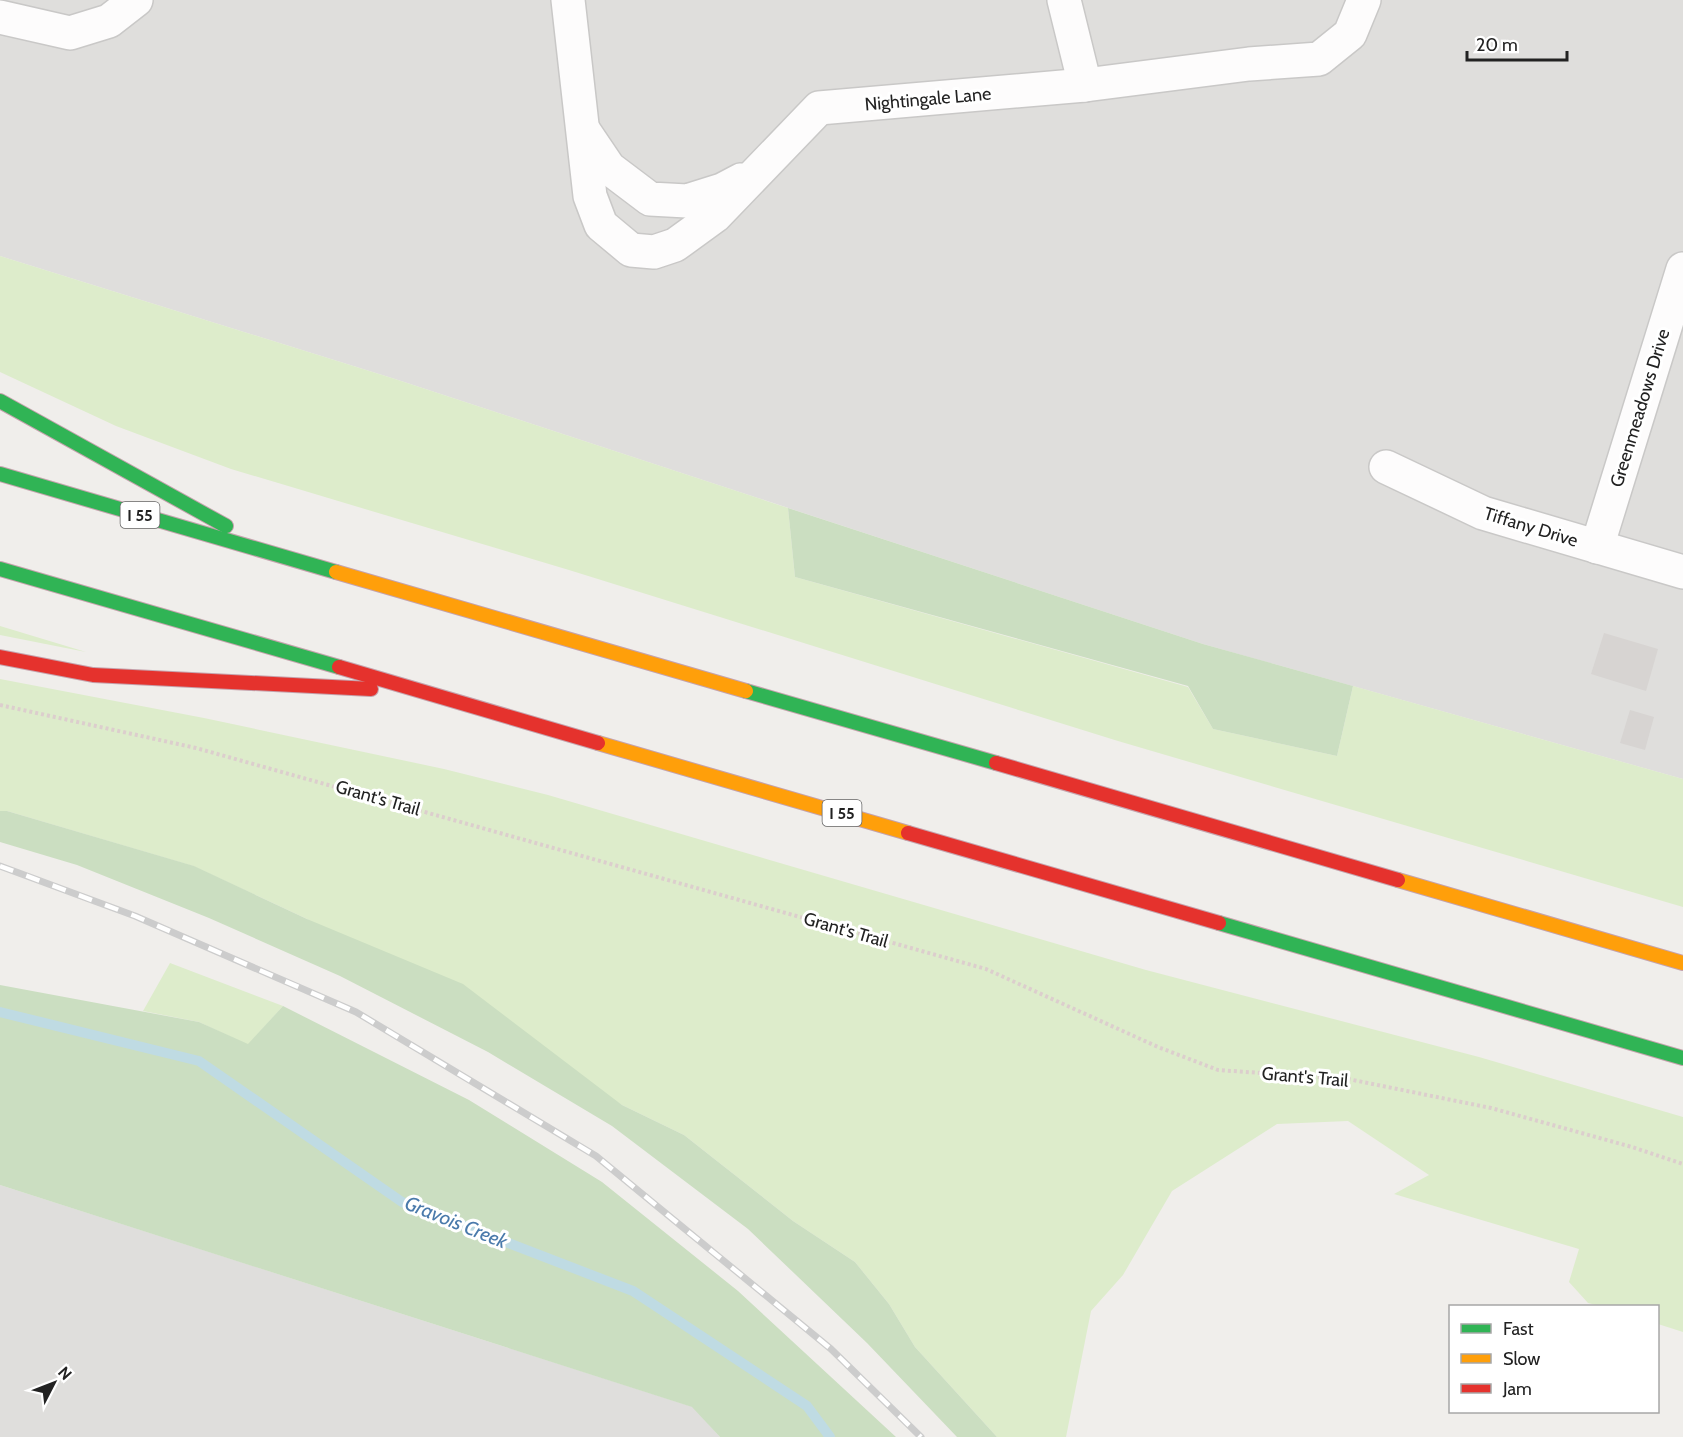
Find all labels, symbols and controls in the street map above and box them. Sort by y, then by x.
scale bar [1467,24,1568,62]
text: 20 m [1476,34,1518,56]
street label: Nightingale Lane [864,83,992,115]
street label: Greenmeadows Drive [1605,326,1675,490]
road number: I 55 [120,502,160,528]
street label: Tiffany Drive [1481,502,1581,552]
street label: Grant's Trail [333,775,423,821]
road number: I 55 [822,800,862,826]
street label: Grant's Trail [801,907,891,953]
street label: Grant's Trail [1261,1062,1350,1092]
water label: Gravois Creek [401,1191,512,1254]
legend [1449,1305,1659,1413]
text: Fast [1503,1318,1534,1340]
text: Slow [1503,1348,1540,1370]
north arrow [24,1353,84,1413]
text: N [54,1363,76,1384]
text: Jam [1502,1378,1532,1400]

